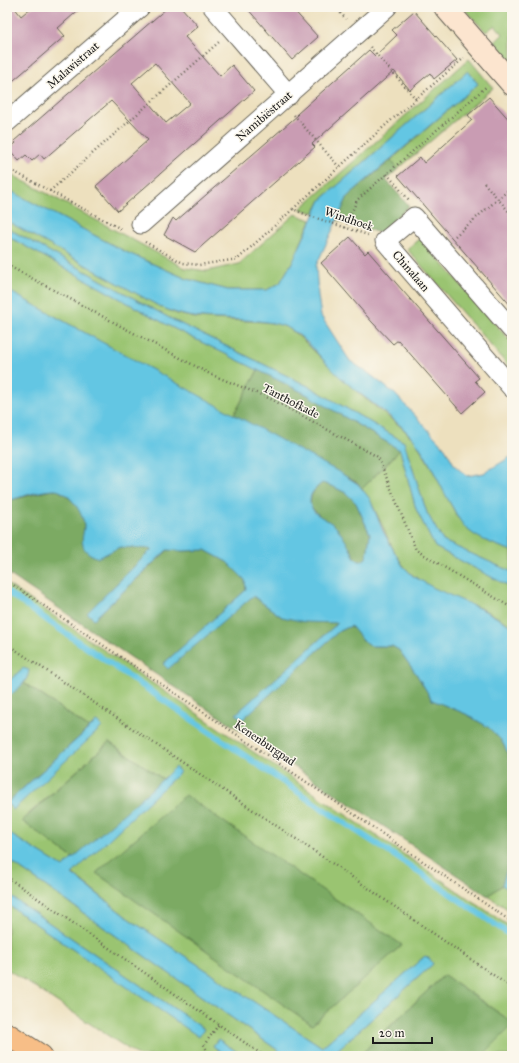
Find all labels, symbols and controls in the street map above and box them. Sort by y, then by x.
street label: Malawistraat [44,38,102,91]
street label: Namibiëstraat [233,87,296,144]
street label: Windhoek [323,204,376,234]
street label: Chinalaan [389,248,433,295]
street label: Tanthofkade [260,381,322,421]
street label: Kenenburgpad [231,717,298,769]
scale bar [373,1019,432,1045]
text: 20 m [379,1026,405,1040]

